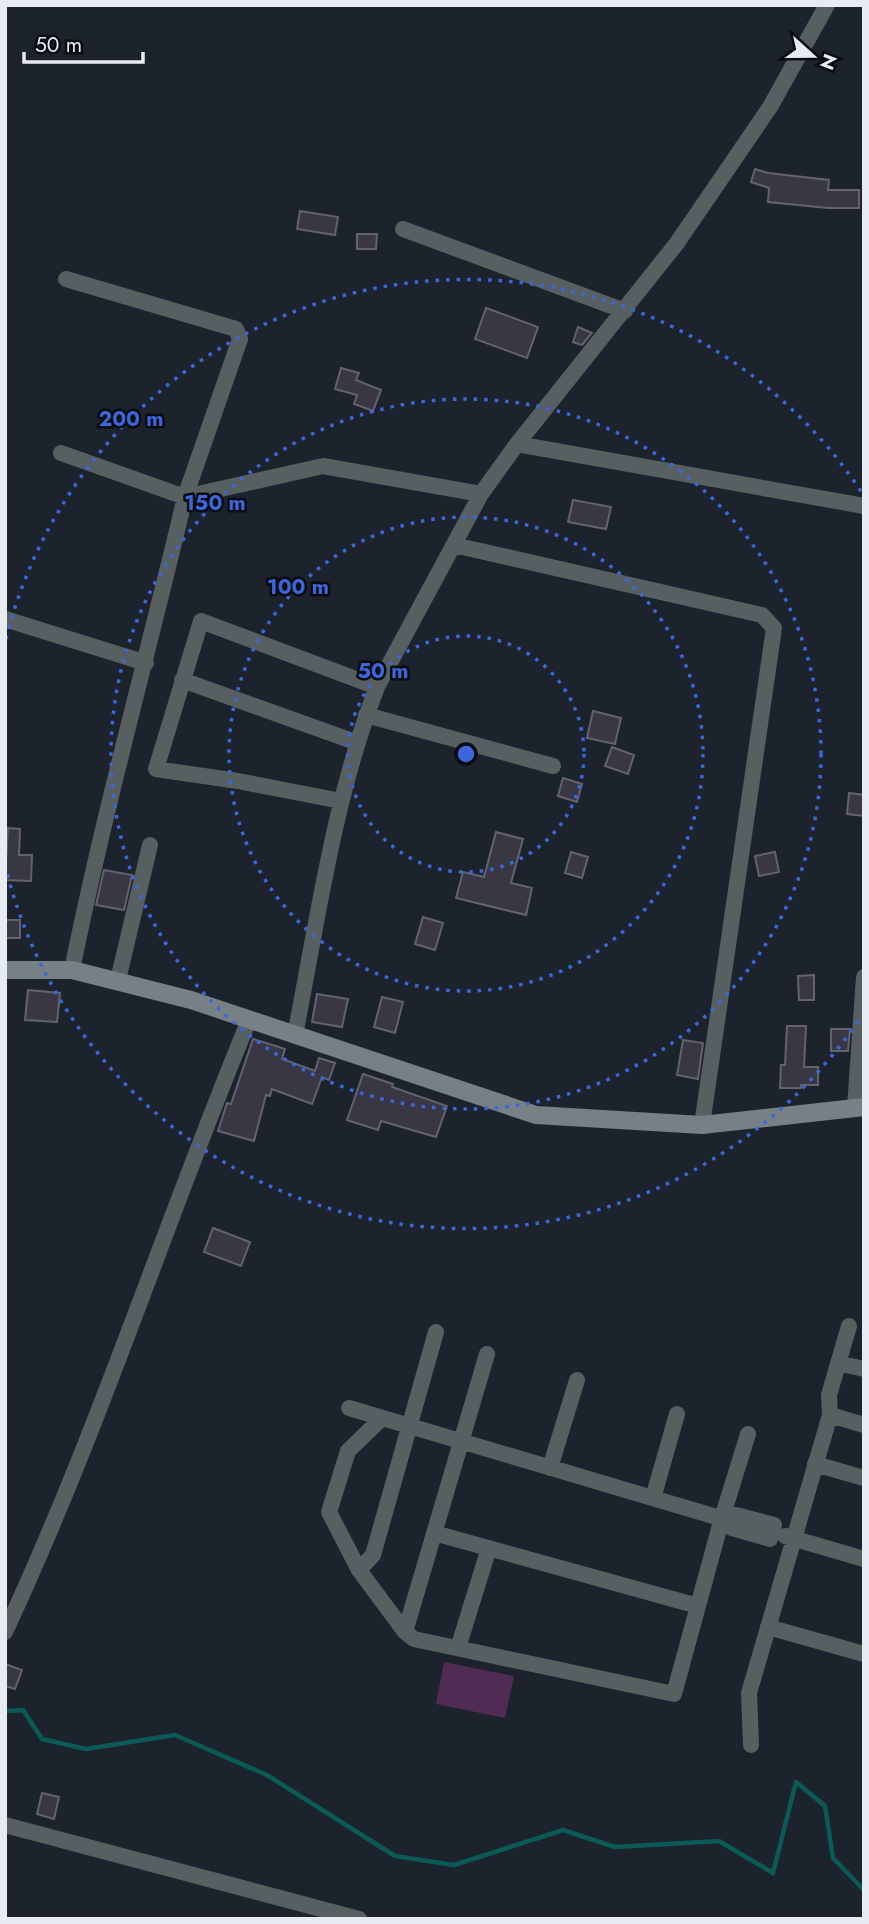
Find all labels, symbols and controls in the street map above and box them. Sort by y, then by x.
scale bar [24,21,144,65]
north arrow [778,21,848,91]
text: 50 m [35,30,82,60]
text: N [813,50,844,74]
text: 200 m [98,404,164,434]
text: 150 m [184,488,246,518]
text: 100 m [267,572,329,602]
text: 50 m [358,656,408,686]
centre of rings [454,742,478,766]

